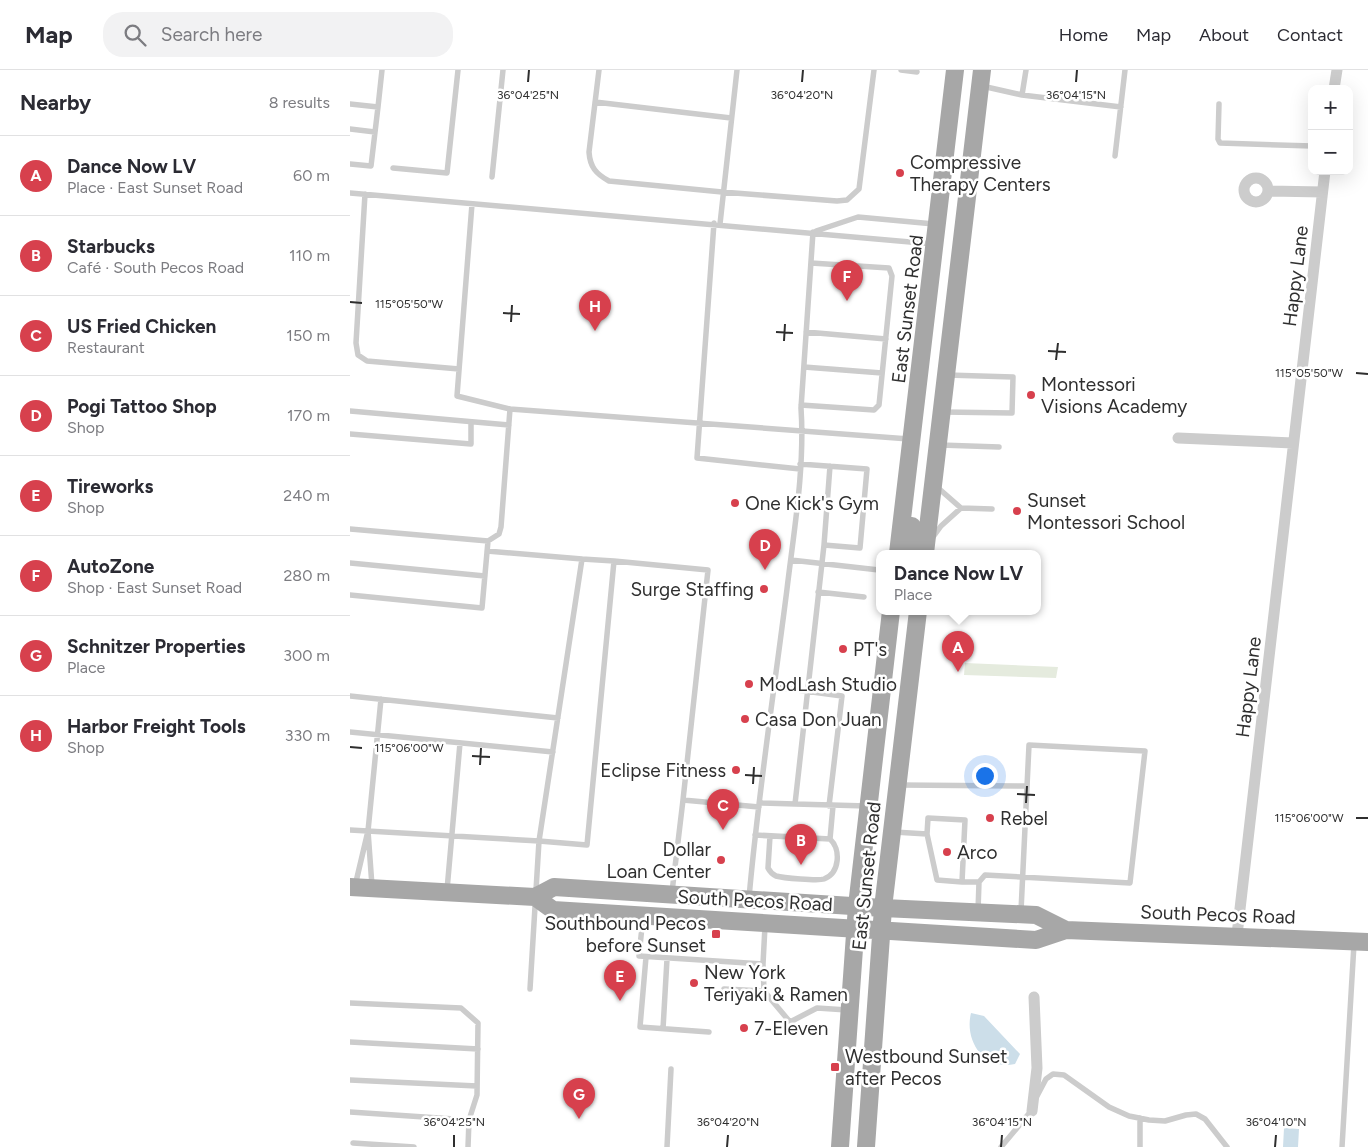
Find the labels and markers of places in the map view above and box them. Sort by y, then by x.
place label: Compressive Therapy Centers [910,151,1051,196]
marker: Compressive Therapy Centers [894,167,906,179]
pin: F [831,260,863,301]
pin: H [579,290,611,331]
place label: Montessori Visions Academy [1041,373,1187,418]
marker: Montessori Visions Academy [1025,389,1037,401]
place label: Sunset Montessori School [1027,489,1185,534]
place label: One Kick's Gym [745,492,879,515]
marker: One Kick's Gym [729,497,741,509]
marker: Sunset Montessori School [1011,505,1023,517]
pin: D [749,529,781,570]
place label: Surge Staffing [630,578,754,601]
marker: Surge Staffing [758,583,770,595]
pin: A [942,631,974,672]
place label: PT's [853,638,887,661]
marker: PT's [837,643,849,655]
place label: ModLash Studio [759,673,897,696]
marker: ModLash Studio [743,678,755,690]
place label: Casa Don Juan [755,708,882,731]
marker: Casa Don Juan [739,713,751,725]
place label: Eclipse Fitness [600,759,726,782]
marker: Eclipse Fitness [730,764,742,776]
pin: C [707,789,739,830]
place label: Rebel [1000,807,1048,830]
marker: Rebel [984,812,996,824]
pin: B [785,824,817,865]
place label: Dollar Loan Center [607,838,712,883]
place label: Arco [957,841,998,864]
marker: Arco [941,846,953,858]
marker: Dollar Loan Center [715,854,727,866]
place label: Southbound Pecos before Sunset [544,912,706,957]
marker: Southbound Pecos before Sunset [710,928,722,940]
pin: E [604,960,636,1001]
place label: New York Teriyaki & Ramen [704,961,848,1006]
marker: New York Teriyaki & Ramen [688,977,700,989]
place label: 7-Eleven [754,1017,828,1040]
marker: 7-Eleven [738,1022,750,1034]
place label: Westbound Sunset after Pecos [845,1045,1007,1090]
marker: Westbound Sunset after Pecos [829,1061,841,1073]
pin: G [563,1078,595,1119]

